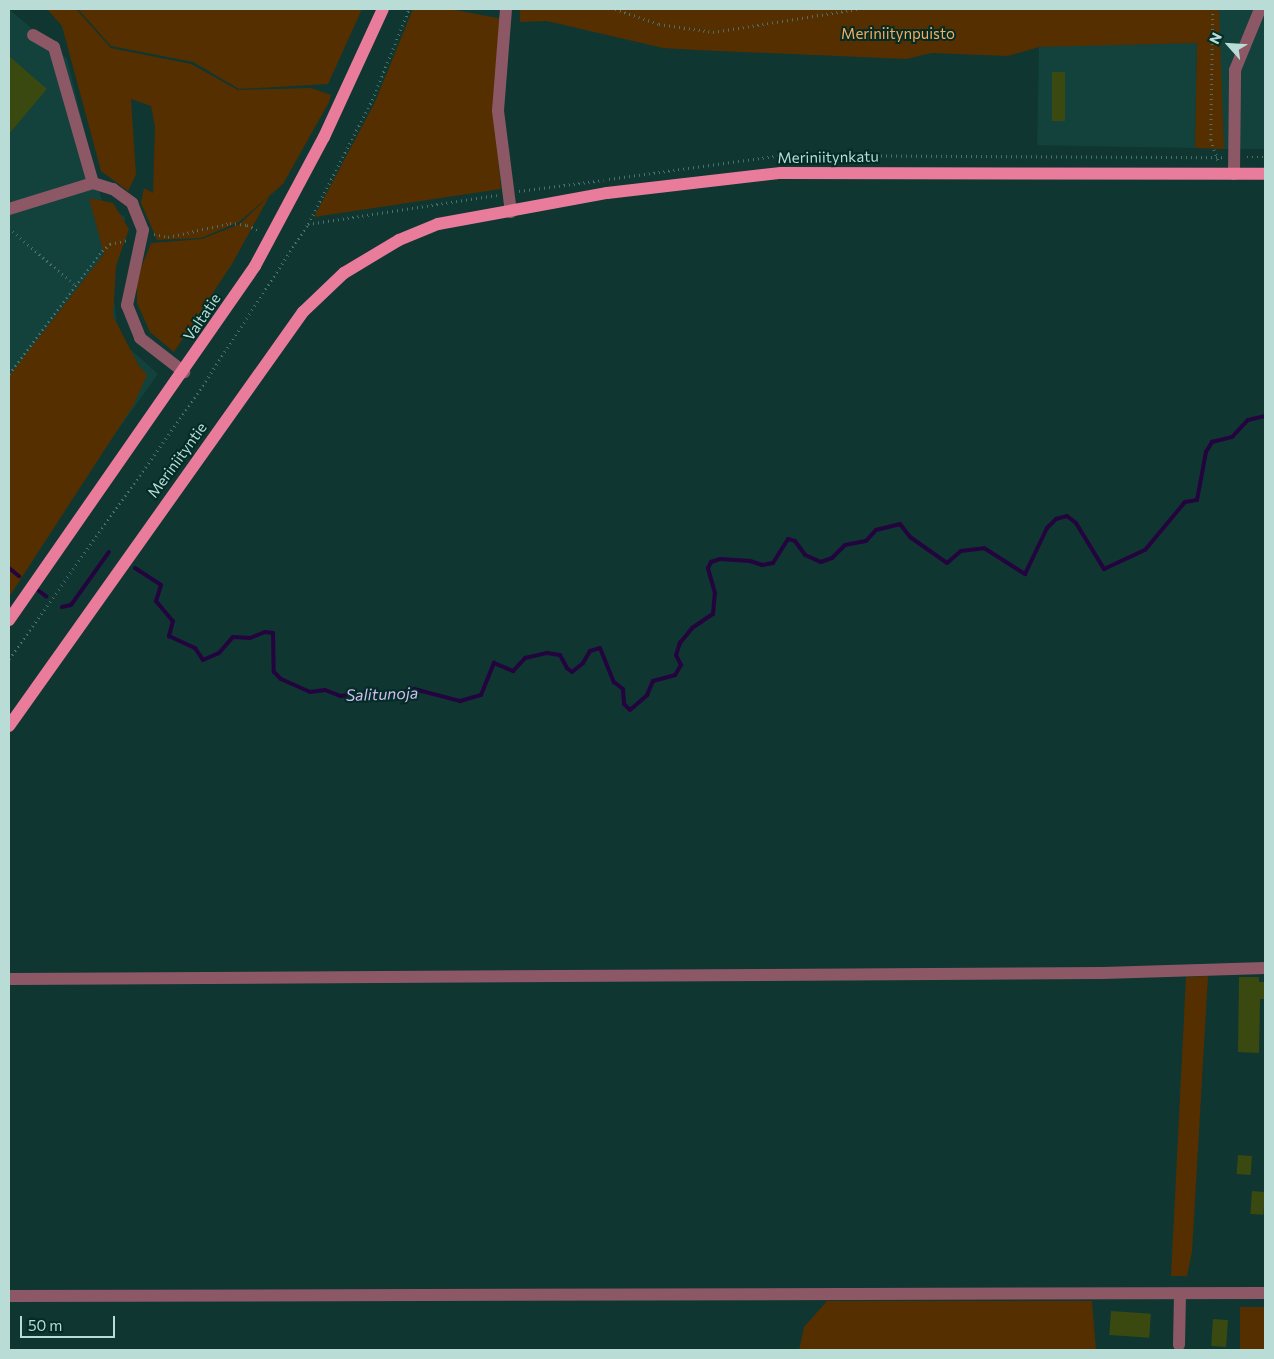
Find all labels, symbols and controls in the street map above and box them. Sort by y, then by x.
north arrow [1204,20,1254,70]
park label: Meriniitynpuisto [841,25,955,43]
text: N [1205,30,1225,47]
street label: Meriniitynkatu [777,147,879,167]
street label: Valtatie [180,290,224,344]
street label: Meriniityntie [144,419,210,501]
water label: Salitunoja [345,683,419,705]
scale bar [22,1306,118,1338]
text: 50 m [28,1316,62,1334]

